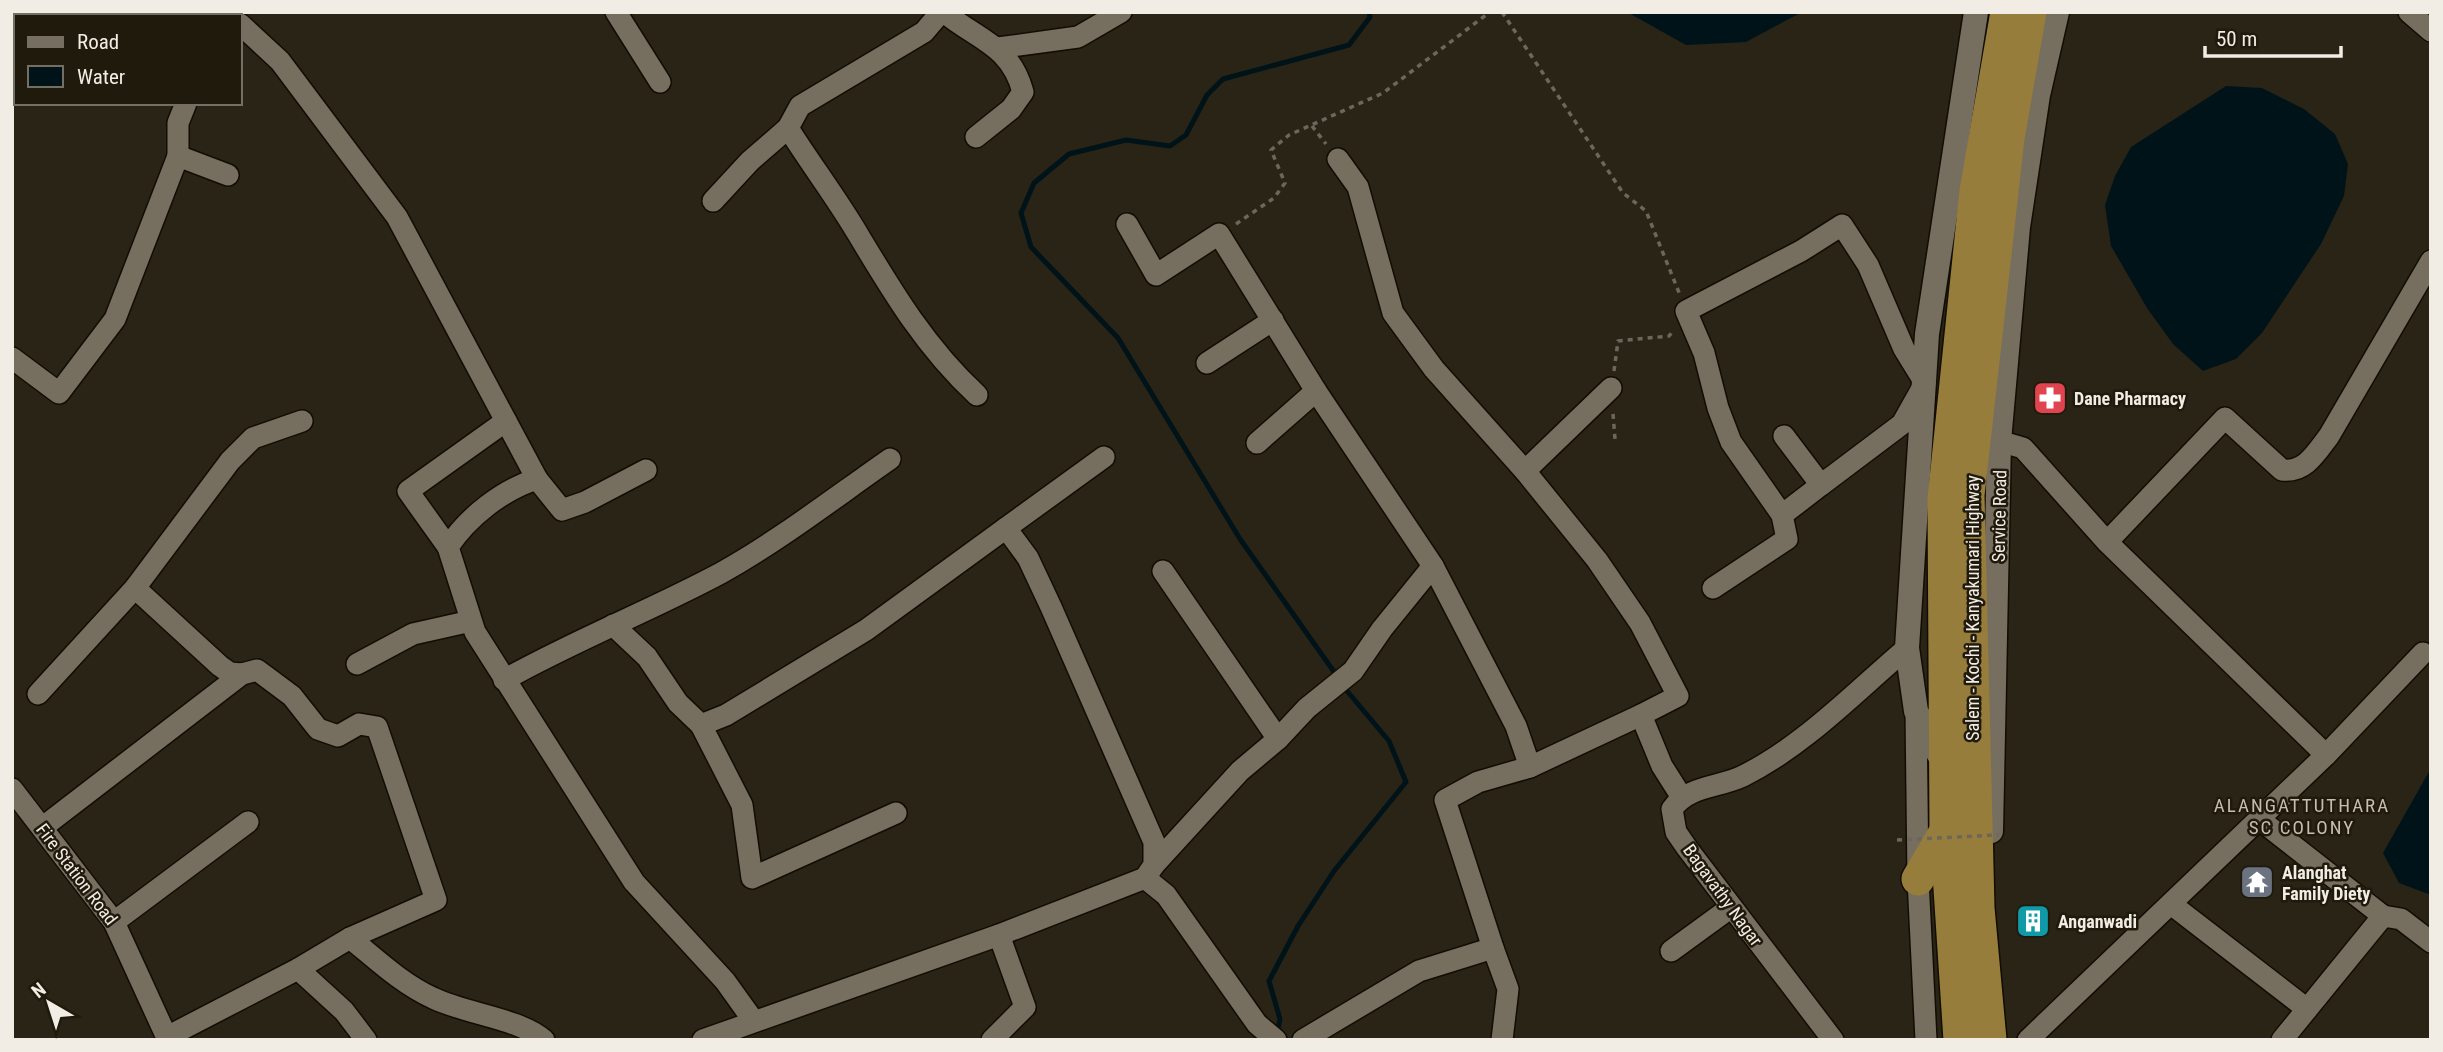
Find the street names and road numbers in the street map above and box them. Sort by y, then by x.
street label: Service Road [1988,470,2010,562]
street label: Salem - Kochi - Kanyakumari Highway [1962,475,1983,741]
street label: Fire Station Road [32,819,122,929]
street label: Bagavathy Nagar [1679,840,1767,950]

